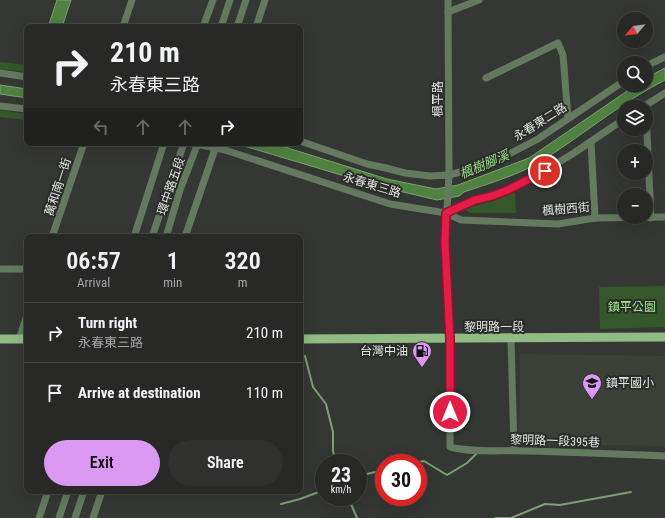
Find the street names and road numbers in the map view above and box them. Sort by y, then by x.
street label: 楓平路 [431,81,445,117]
street label: 永春東二路 [511,100,569,144]
street label: 環中路五段 [155,155,187,217]
street label: 萬和南一街 [42,156,74,218]
street label: 永春東三路 [341,170,403,200]
street label: 楓樹西街 [541,200,591,218]
street label: 黎明路一段 [464,320,524,334]
street label: 黎明路一段395巷 [510,432,600,450]

